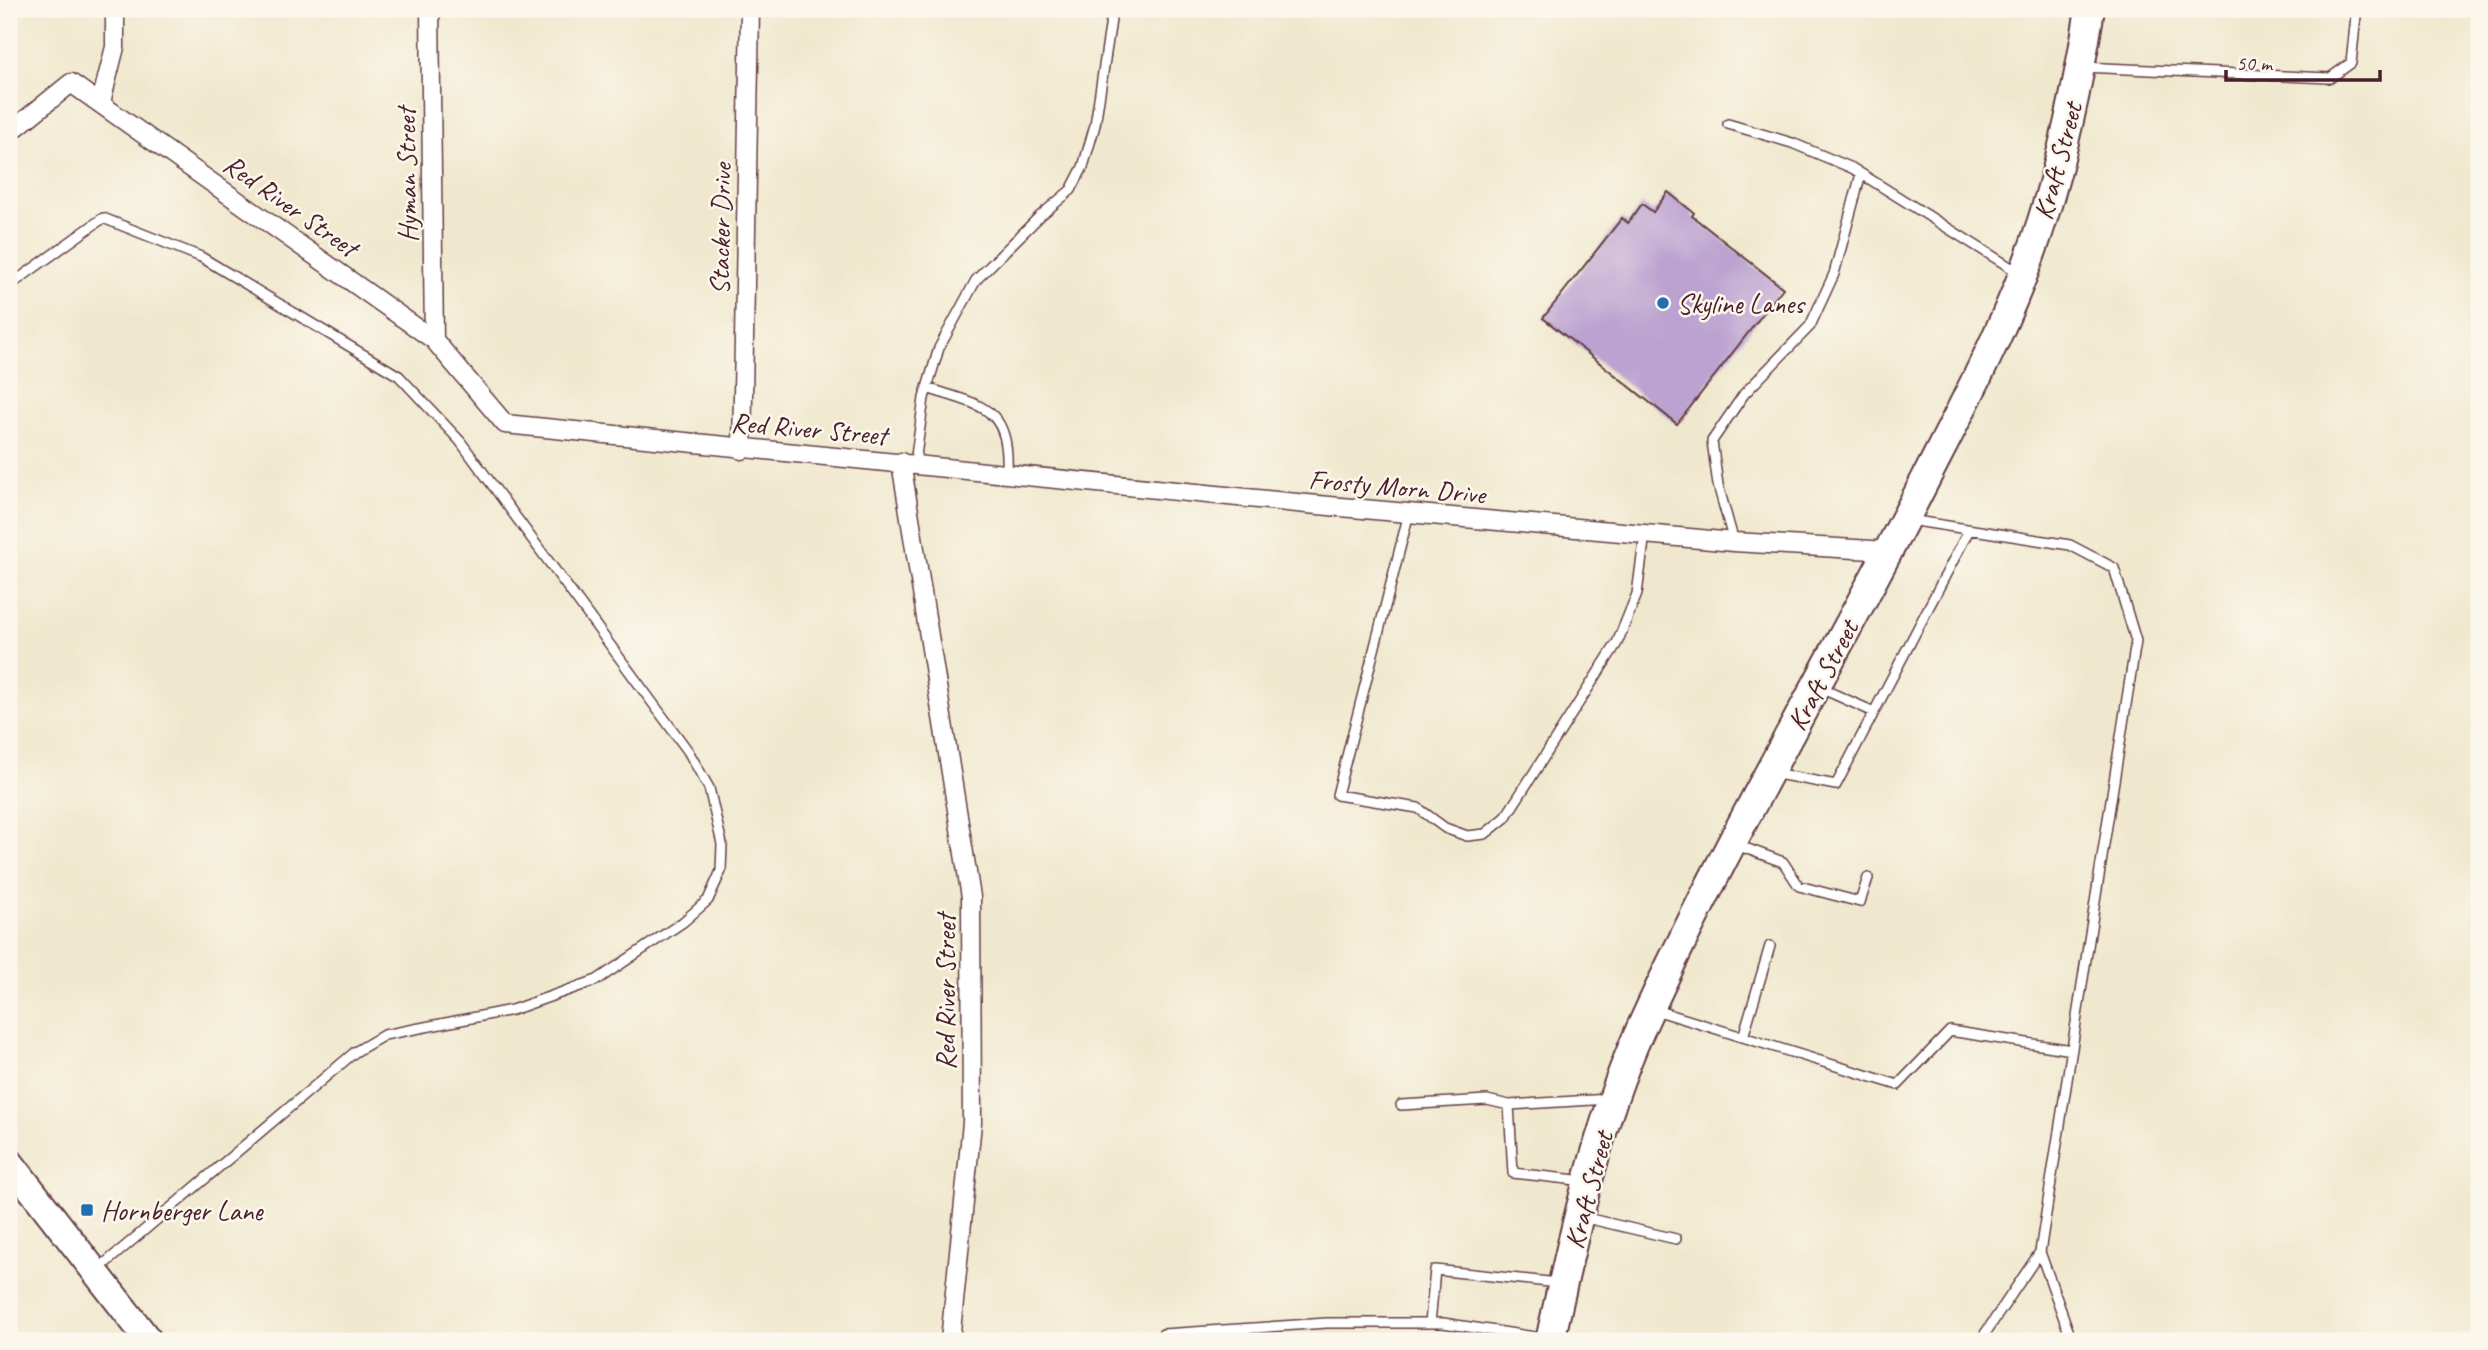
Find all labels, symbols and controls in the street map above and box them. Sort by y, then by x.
scale bar [2226,38,2380,82]
text: 50 m [2236,50,2274,76]
street label: Kraft Street [2025,96,2091,223]
street label: Hyman Street [388,104,425,243]
street label: Red River Street [217,146,368,267]
street label: Stacker Drive [702,161,739,295]
place label: Skyline Lanes [1677,286,1806,321]
marker: Skyline Lanes [1655,295,1671,311]
street label: Red River Street [730,404,892,453]
street label: Frosty Morn Drive [1307,461,1488,512]
street label: Kraft Street [1779,612,1867,736]
street label: Red River Street [928,910,963,1070]
street label: Kraft Street [1556,1125,1622,1252]
place label: Hornberger Lane [101,1193,264,1228]
marker: Hornberger Lane [79,1202,95,1218]

